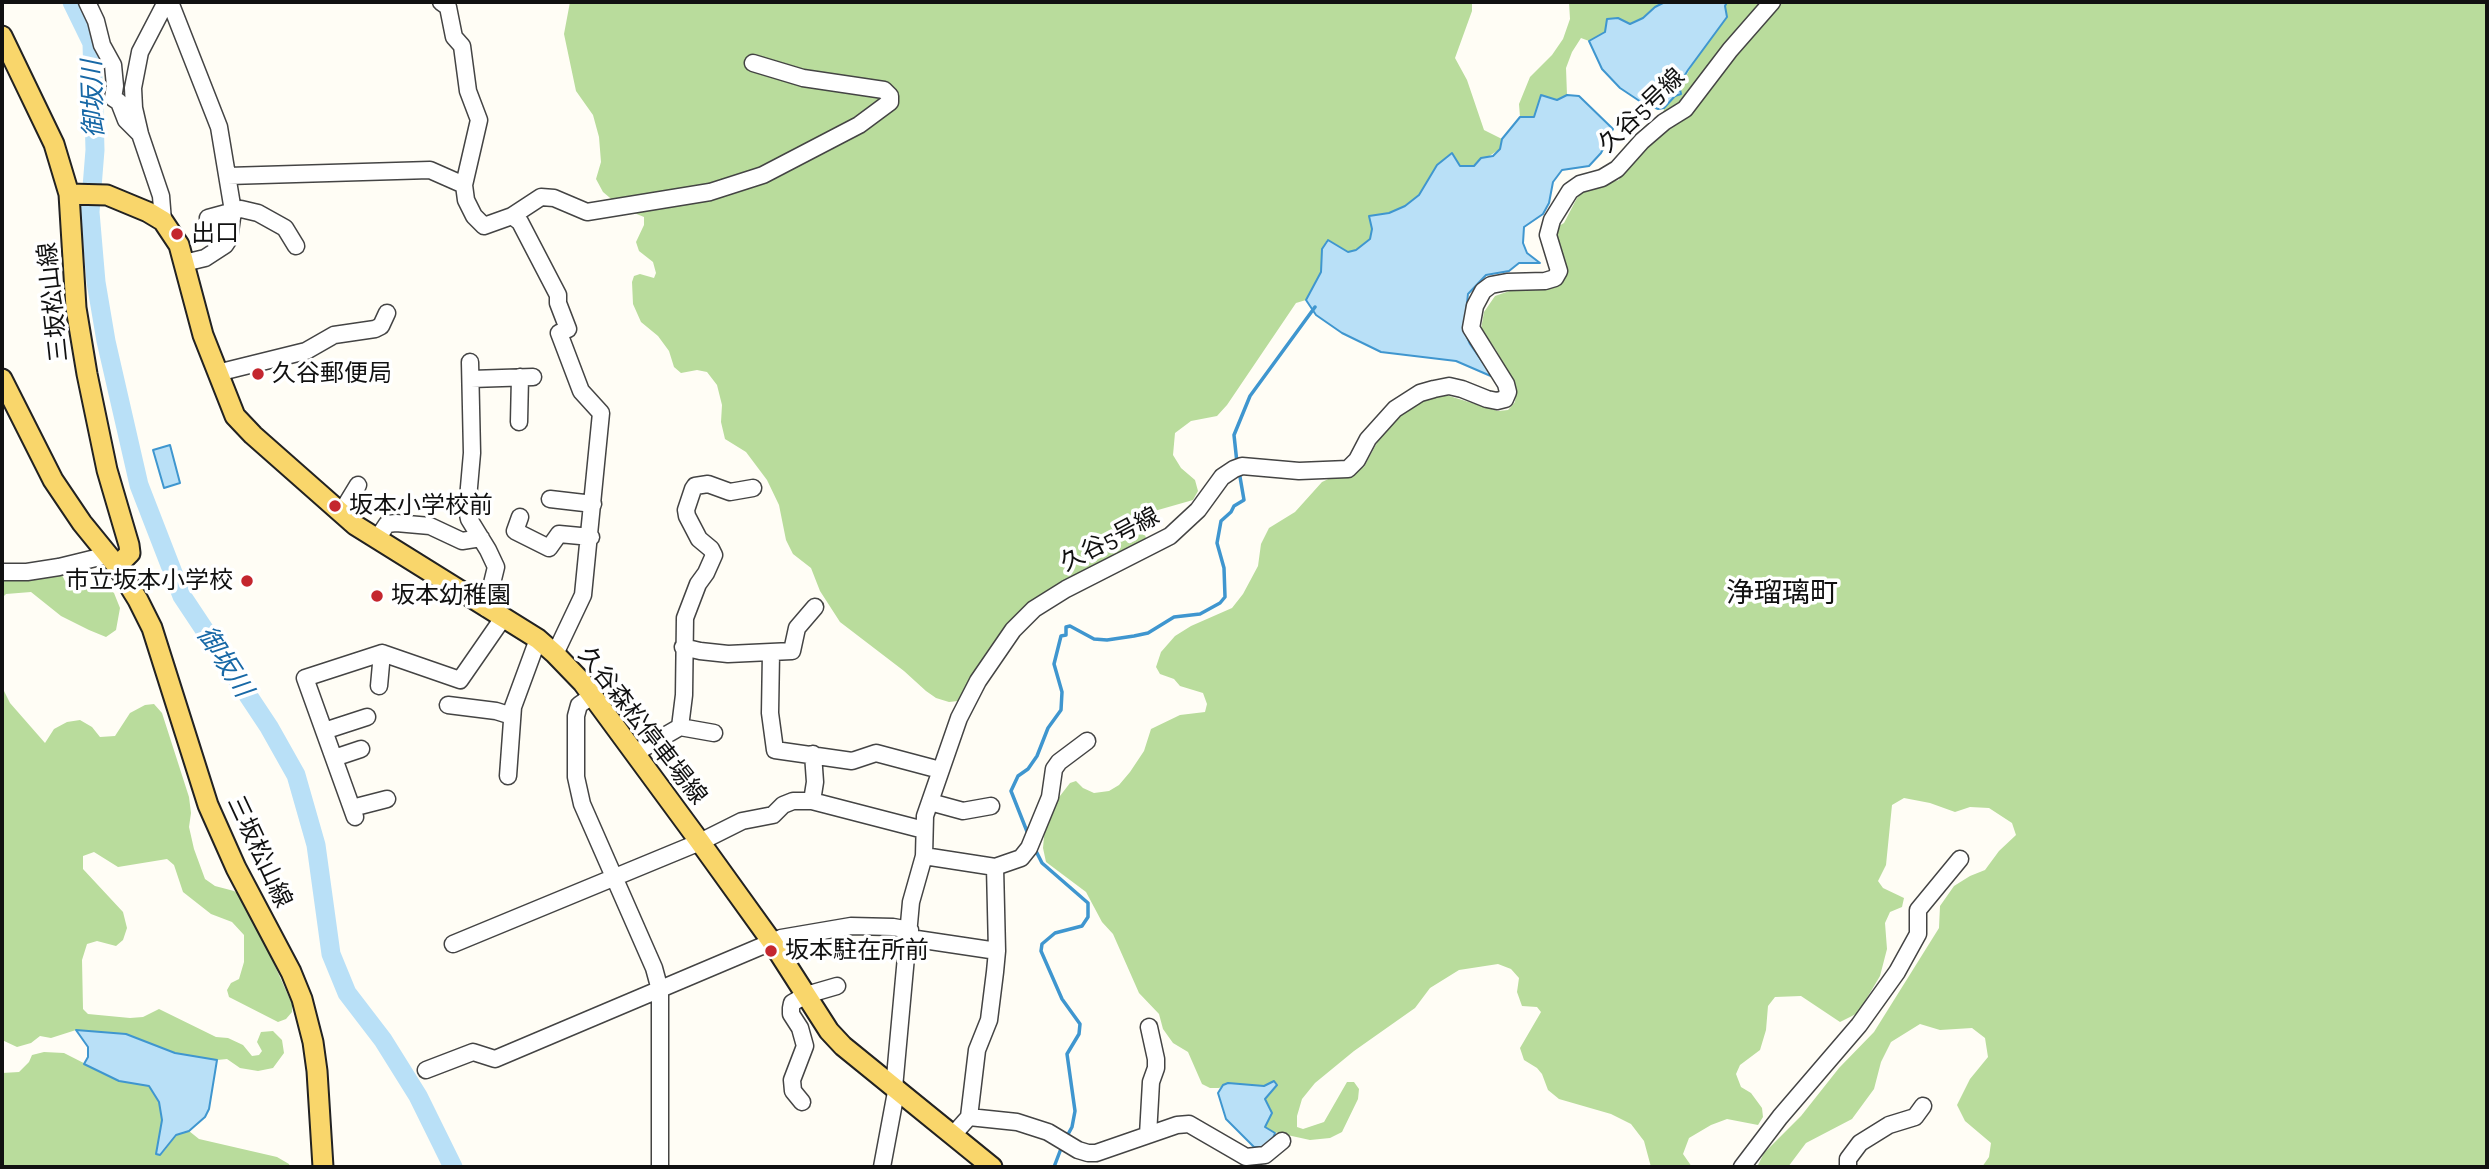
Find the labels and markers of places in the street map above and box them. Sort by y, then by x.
place label: 出口 [191,220,239,248]
marker: 出口 [169,226,185,242]
place label: 久谷郵便局 [272,360,392,388]
marker: 久谷郵便局 [250,366,266,382]
place label: 坂本小学校前 [349,492,493,520]
marker: 坂本小学校前 [327,498,343,514]
place label: 市立坂本小学校 [65,567,233,595]
marker: 市立坂本小学校 [239,573,255,589]
place label: 坂本幼稚園 [391,582,511,610]
marker: 坂本幼稚園 [369,588,385,604]
place label: 坂本駐在所前 [785,937,929,965]
marker: 坂本駐在所前 [763,943,779,959]

